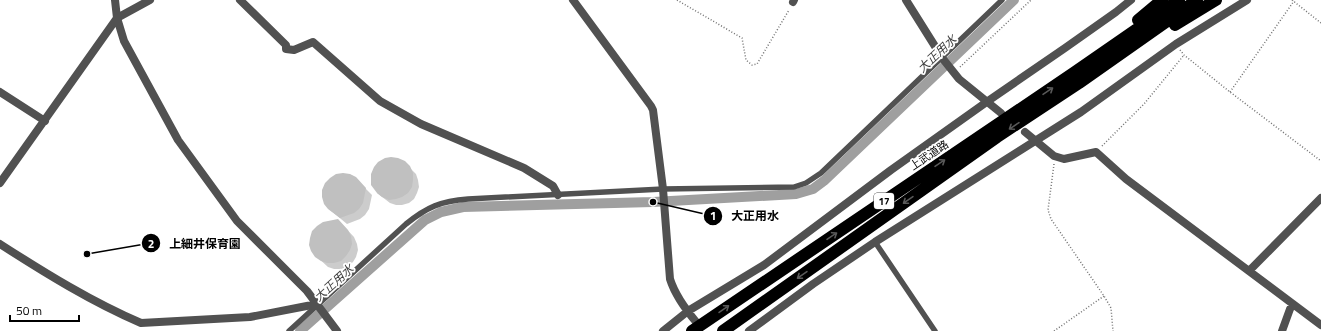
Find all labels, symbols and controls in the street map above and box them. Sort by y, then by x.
water label: 大正用水 [913,29,962,77]
one-way arrow [1042,87,1053,95]
one-way arrow [1009,122,1020,130]
street label: 上武道路 [906,136,952,174]
one-way arrow [934,159,945,167]
road number: 17 [874,193,894,209]
one-way arrow [903,196,914,204]
callout: 大正用水 [703,204,787,228]
text: 1 [710,206,716,225]
text: 大正用水 [731,206,779,225]
callout: 上細井保育園 [141,231,249,255]
one-way arrow [826,232,837,240]
text: 2 [148,234,154,253]
text: 上細井保育園 [169,234,241,253]
water label: 大正用水 [309,258,359,306]
one-way arrow [797,271,808,279]
scale bar [10,297,79,323]
text: 50 m [16,301,42,320]
one-way arrow [719,305,730,313]

